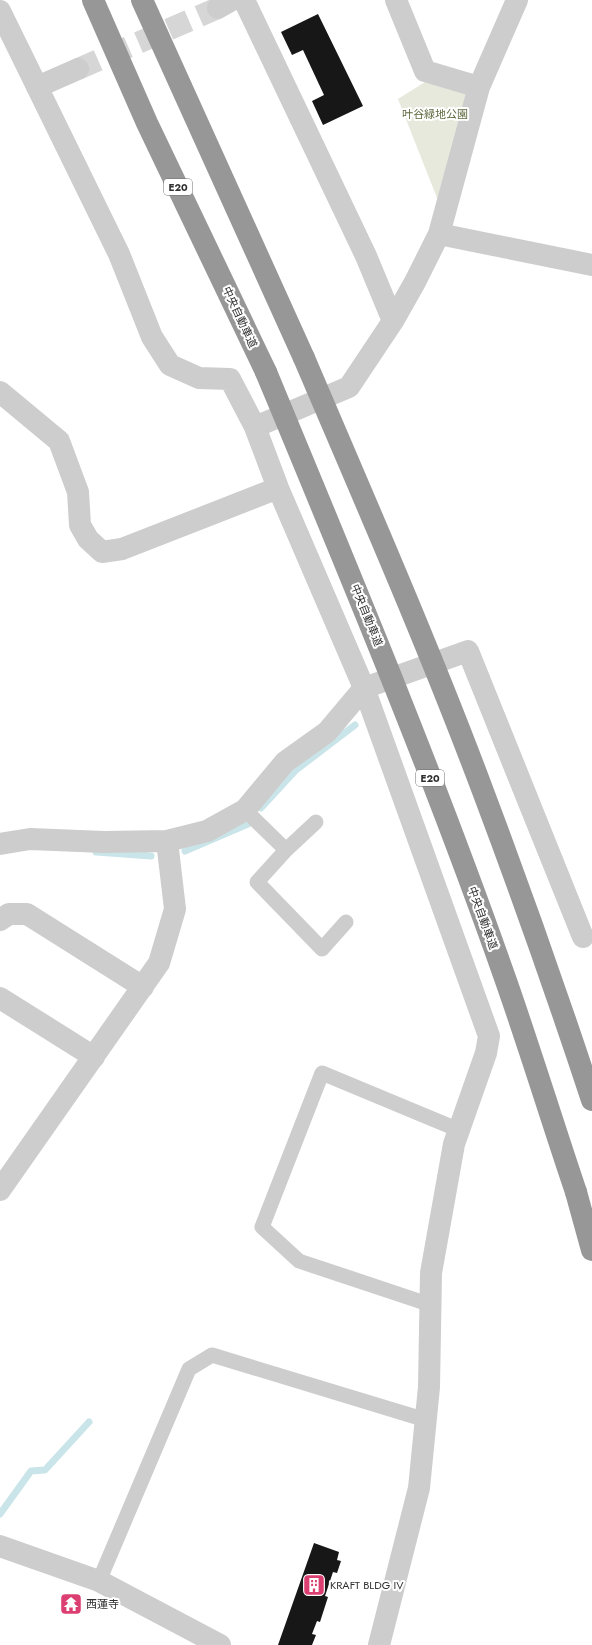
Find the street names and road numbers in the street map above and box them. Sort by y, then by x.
road number: E20 [164,179,192,195]
street label: 中央自動車道 [219,284,261,350]
street label: 中央自動車道 [347,581,387,649]
road number: E20 [416,770,444,786]
street label: 中央自動車道 [464,884,502,952]

